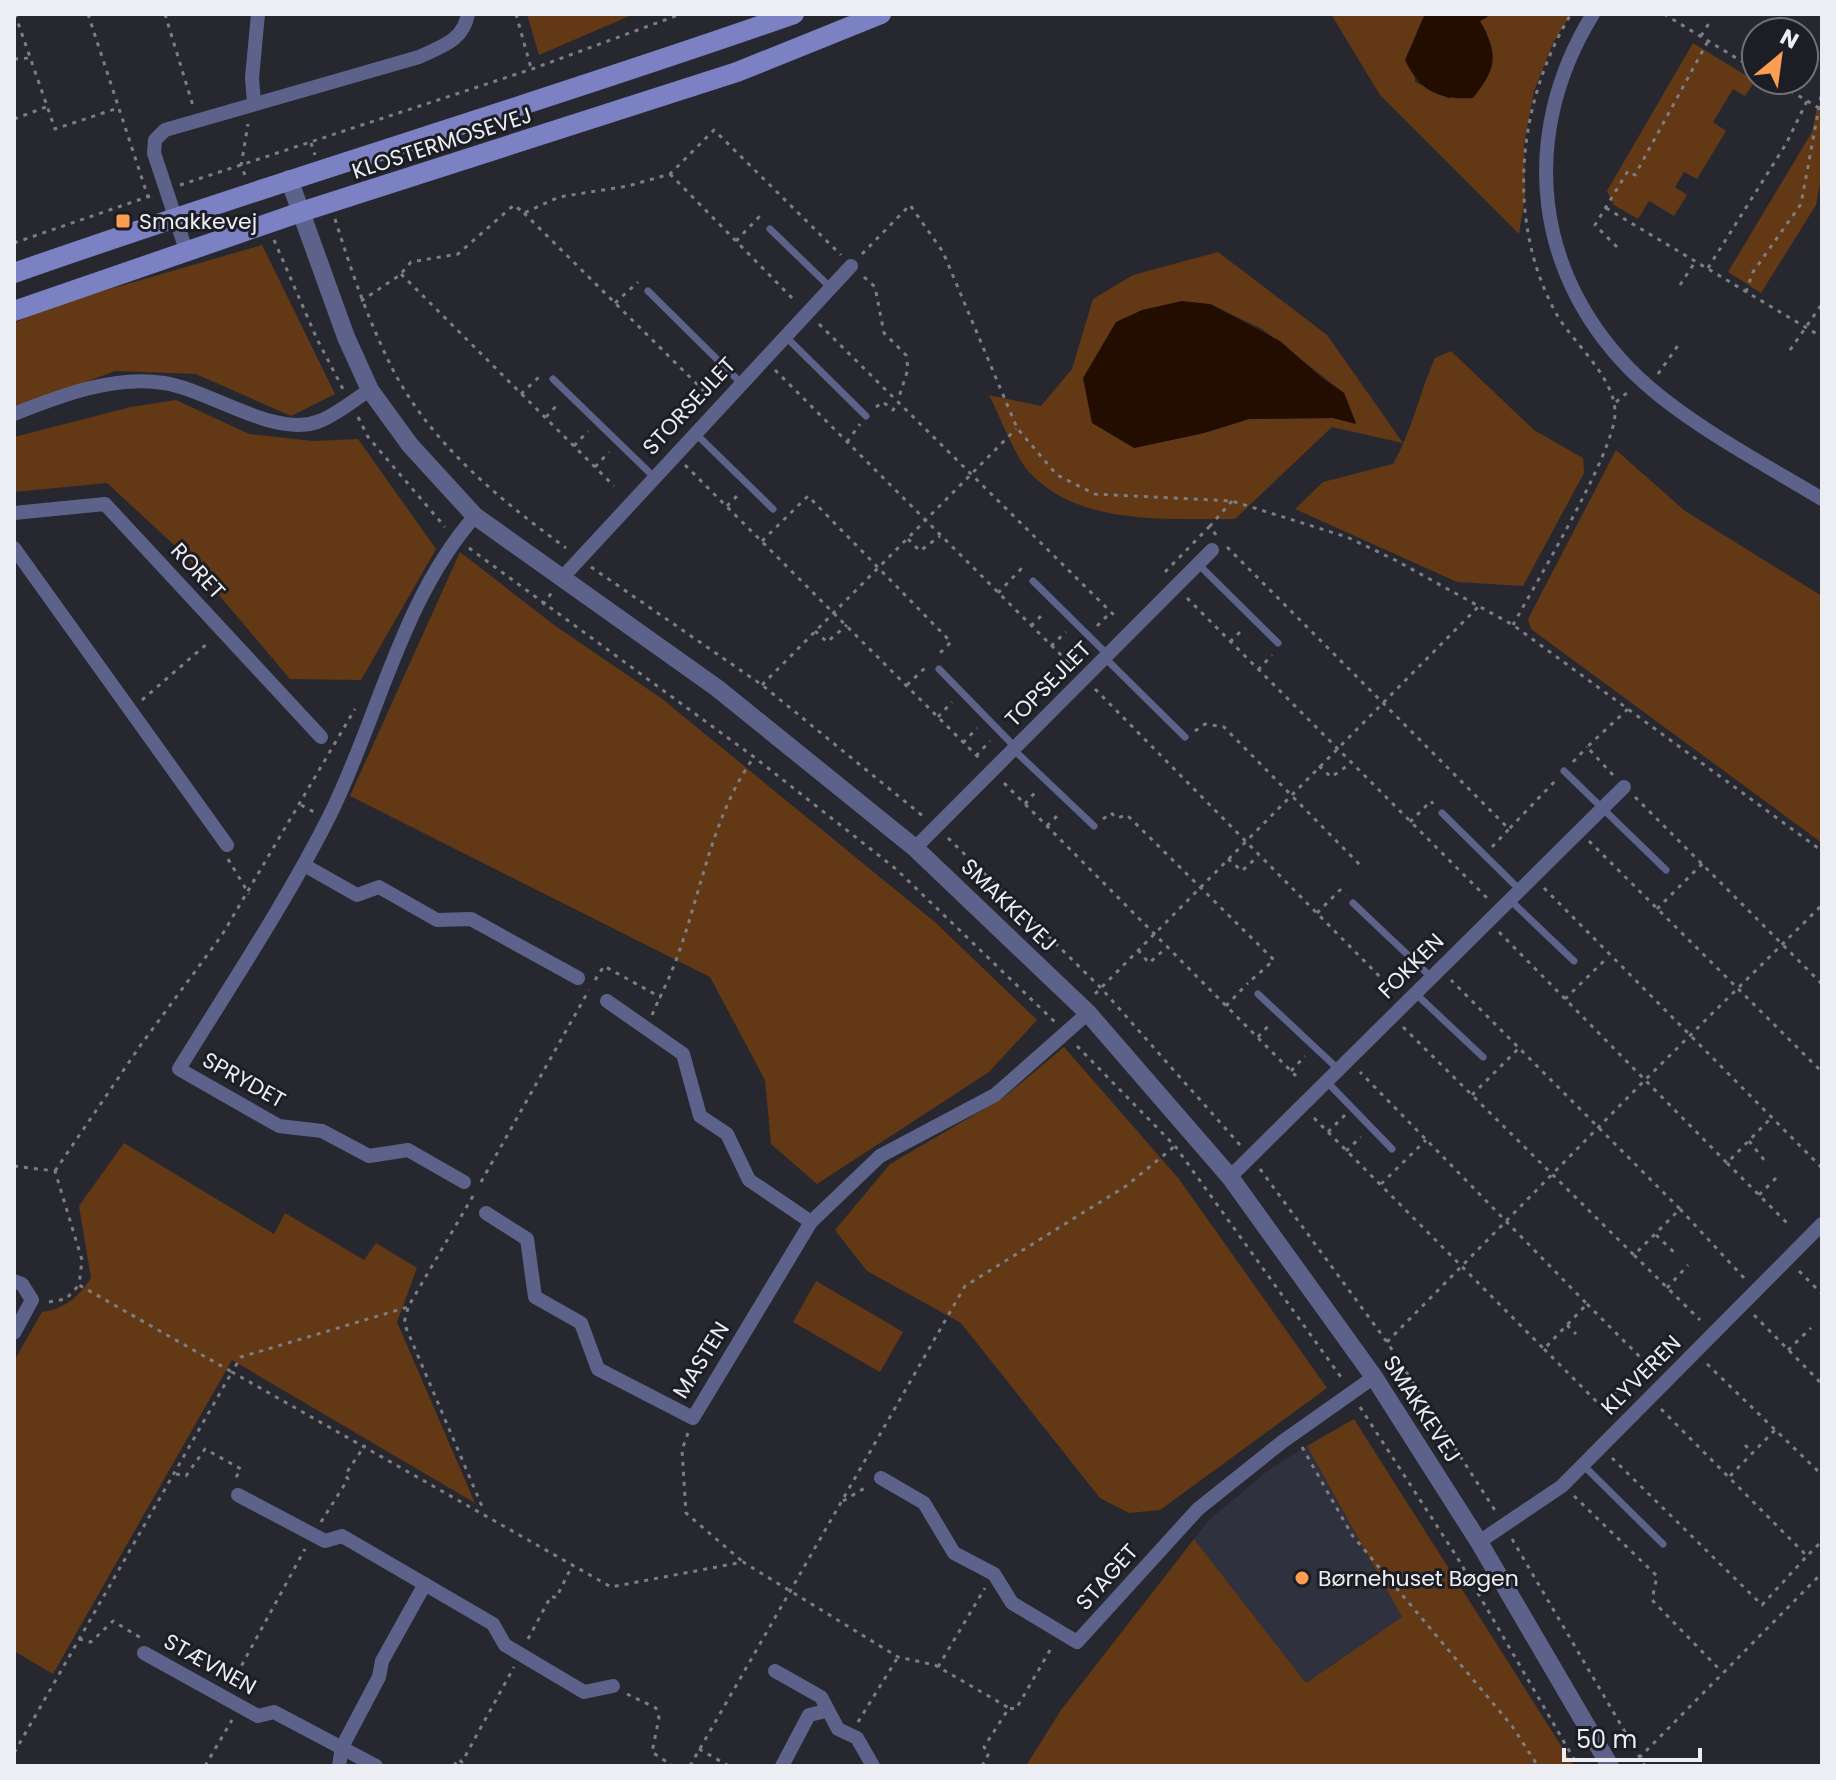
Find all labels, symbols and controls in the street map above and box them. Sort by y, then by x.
north arrow [1740,16,1820,96]
text: N [1775,21,1804,57]
street label: KLOSTERMOSEVEJ [348,99,536,187]
place label: Smakkevej [139,206,257,237]
marker: Smakkevej [114,212,132,230]
street label: STORSEJLET [635,350,743,462]
street label: RORET [164,536,232,606]
street label: TOPSEJLET [998,634,1098,734]
street label: SMAKKEVEJ [954,851,1064,959]
street label: FOKKEN [1371,926,1451,1006]
street label: SPRYDET [197,1044,291,1116]
street label: MASTEN [665,1316,737,1404]
street label: KLYVEREN [1594,1328,1688,1422]
street label: SMAKKEVEJ [1376,1349,1468,1469]
street label: STAGET [1069,1537,1145,1617]
place label: Børnehuset Bøgen [1318,1563,1519,1594]
marker: Børnehuset Bøgen [1293,1569,1311,1587]
street label: STÆVNEN [158,1626,262,1702]
scale bar [1564,1712,1700,1762]
text: 50 m [1576,1723,1637,1756]

